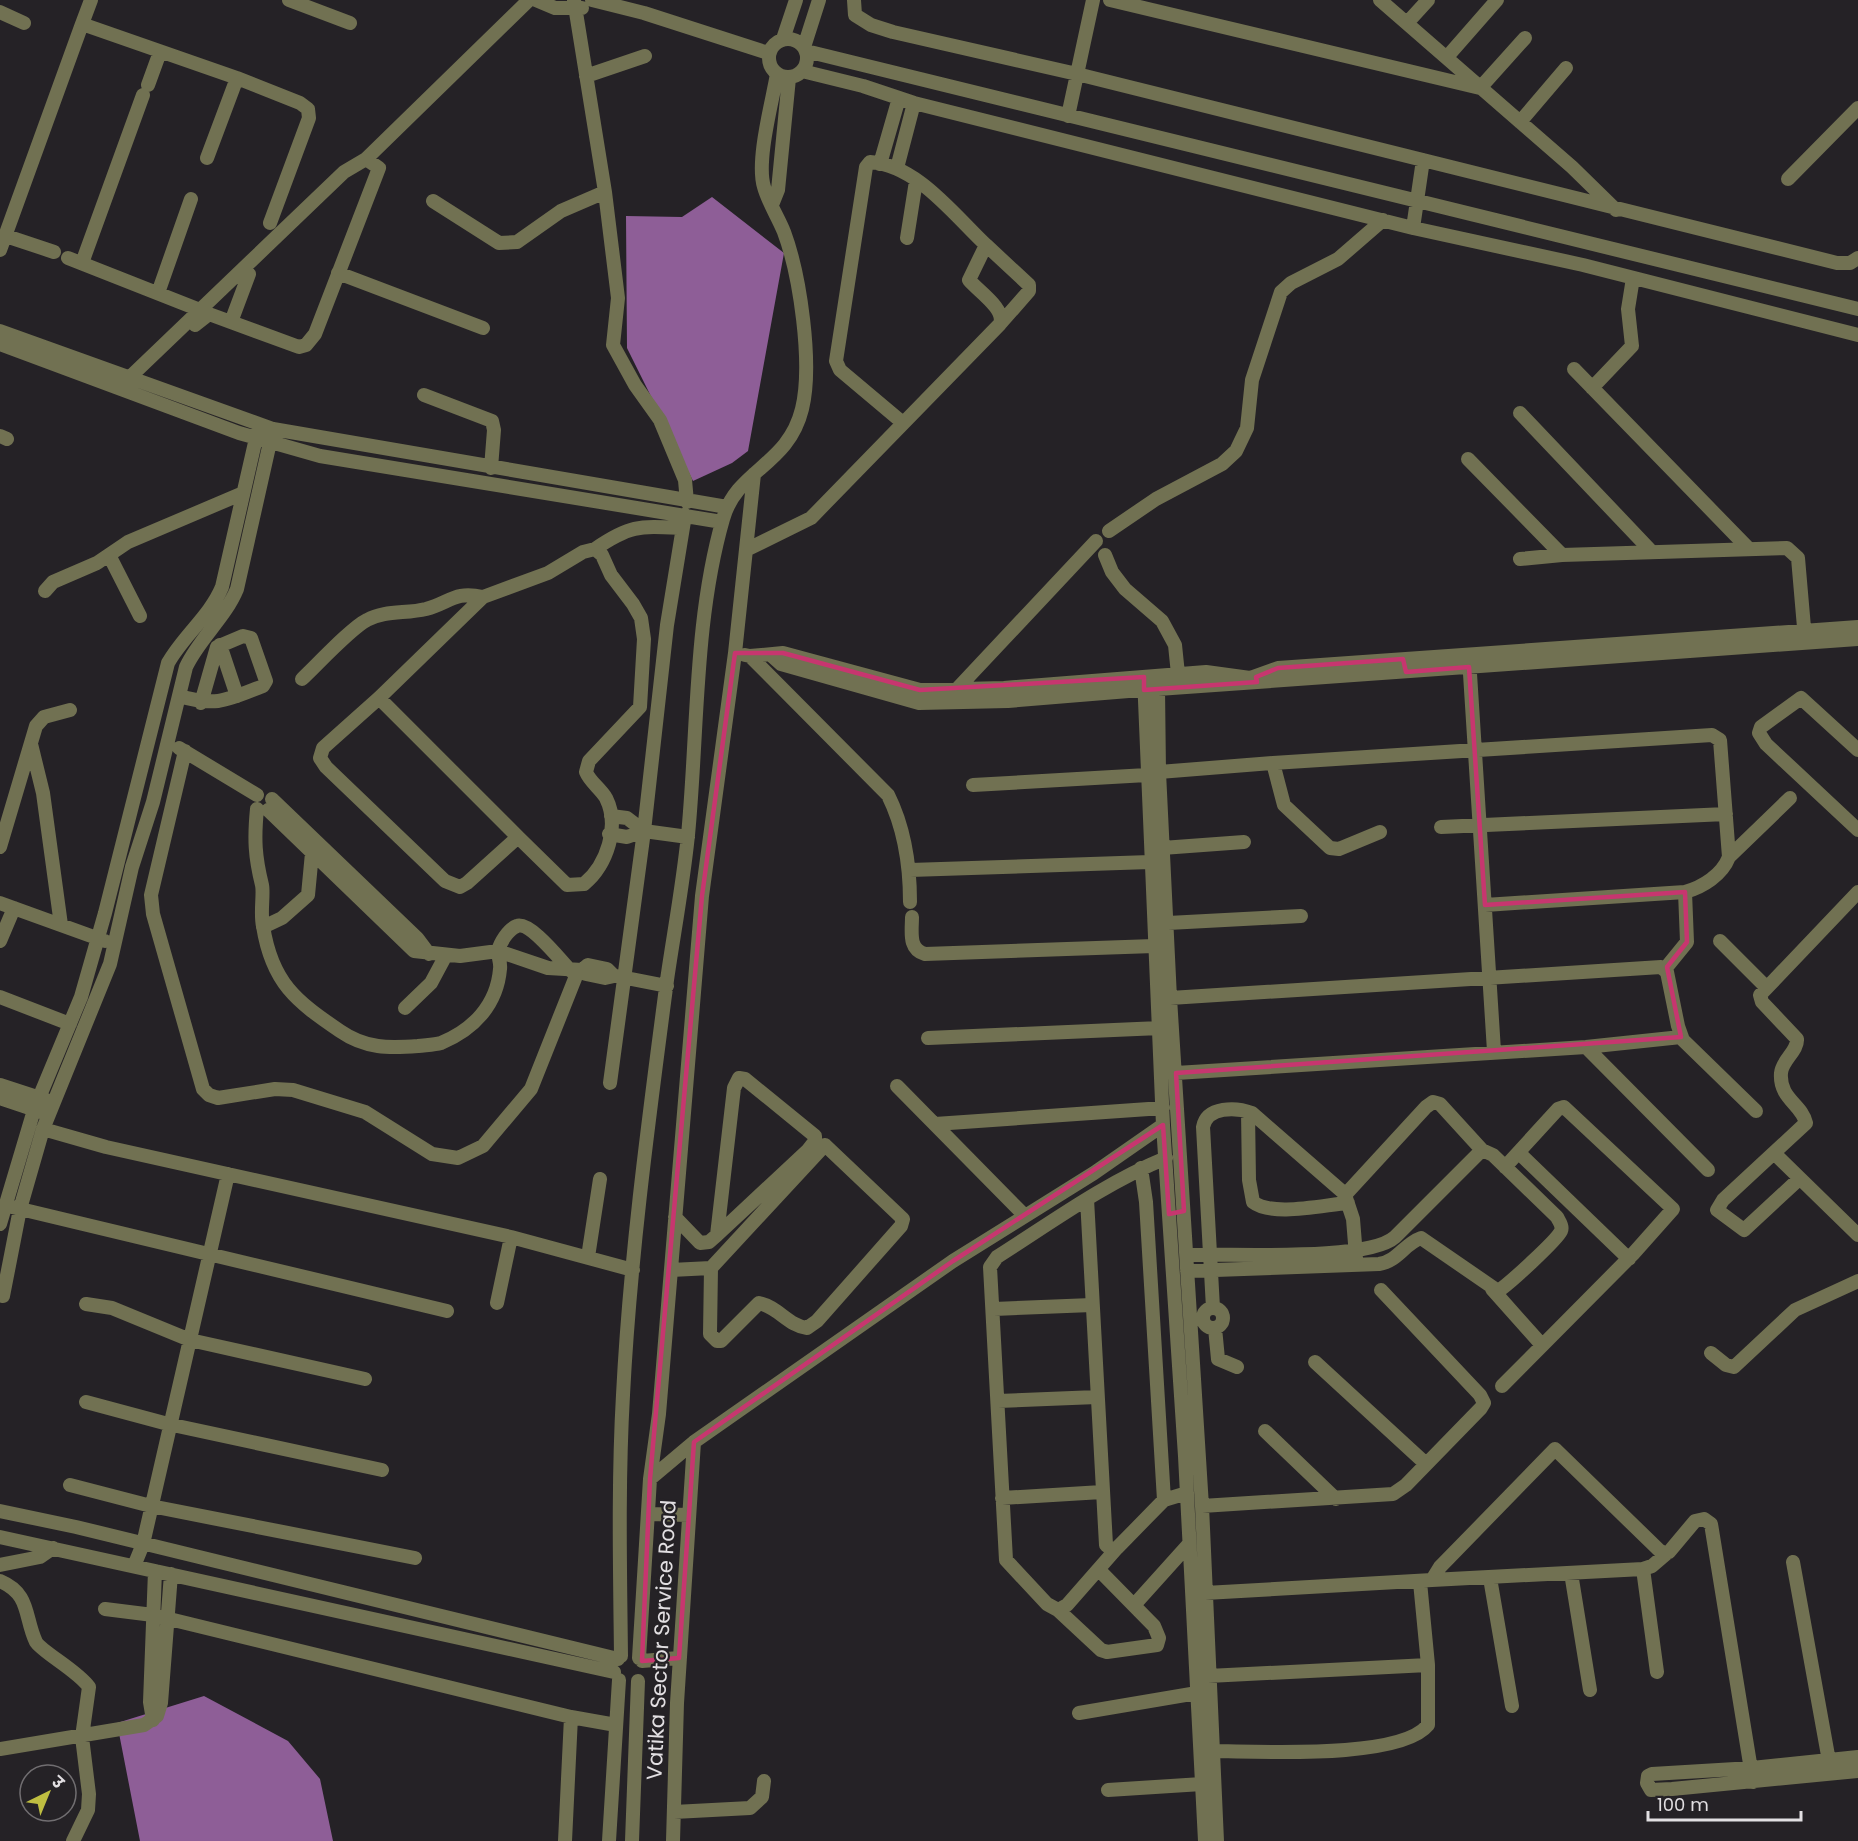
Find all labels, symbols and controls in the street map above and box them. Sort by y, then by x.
street label: Vatika Sector Service Road [639,1499,683,1781]
north arrow [18,1763,78,1823]
text: उ [46,1770,70,1795]
scale bar [1648,1784,1801,1822]
text: 100 m [1657,1792,1709,1817]

